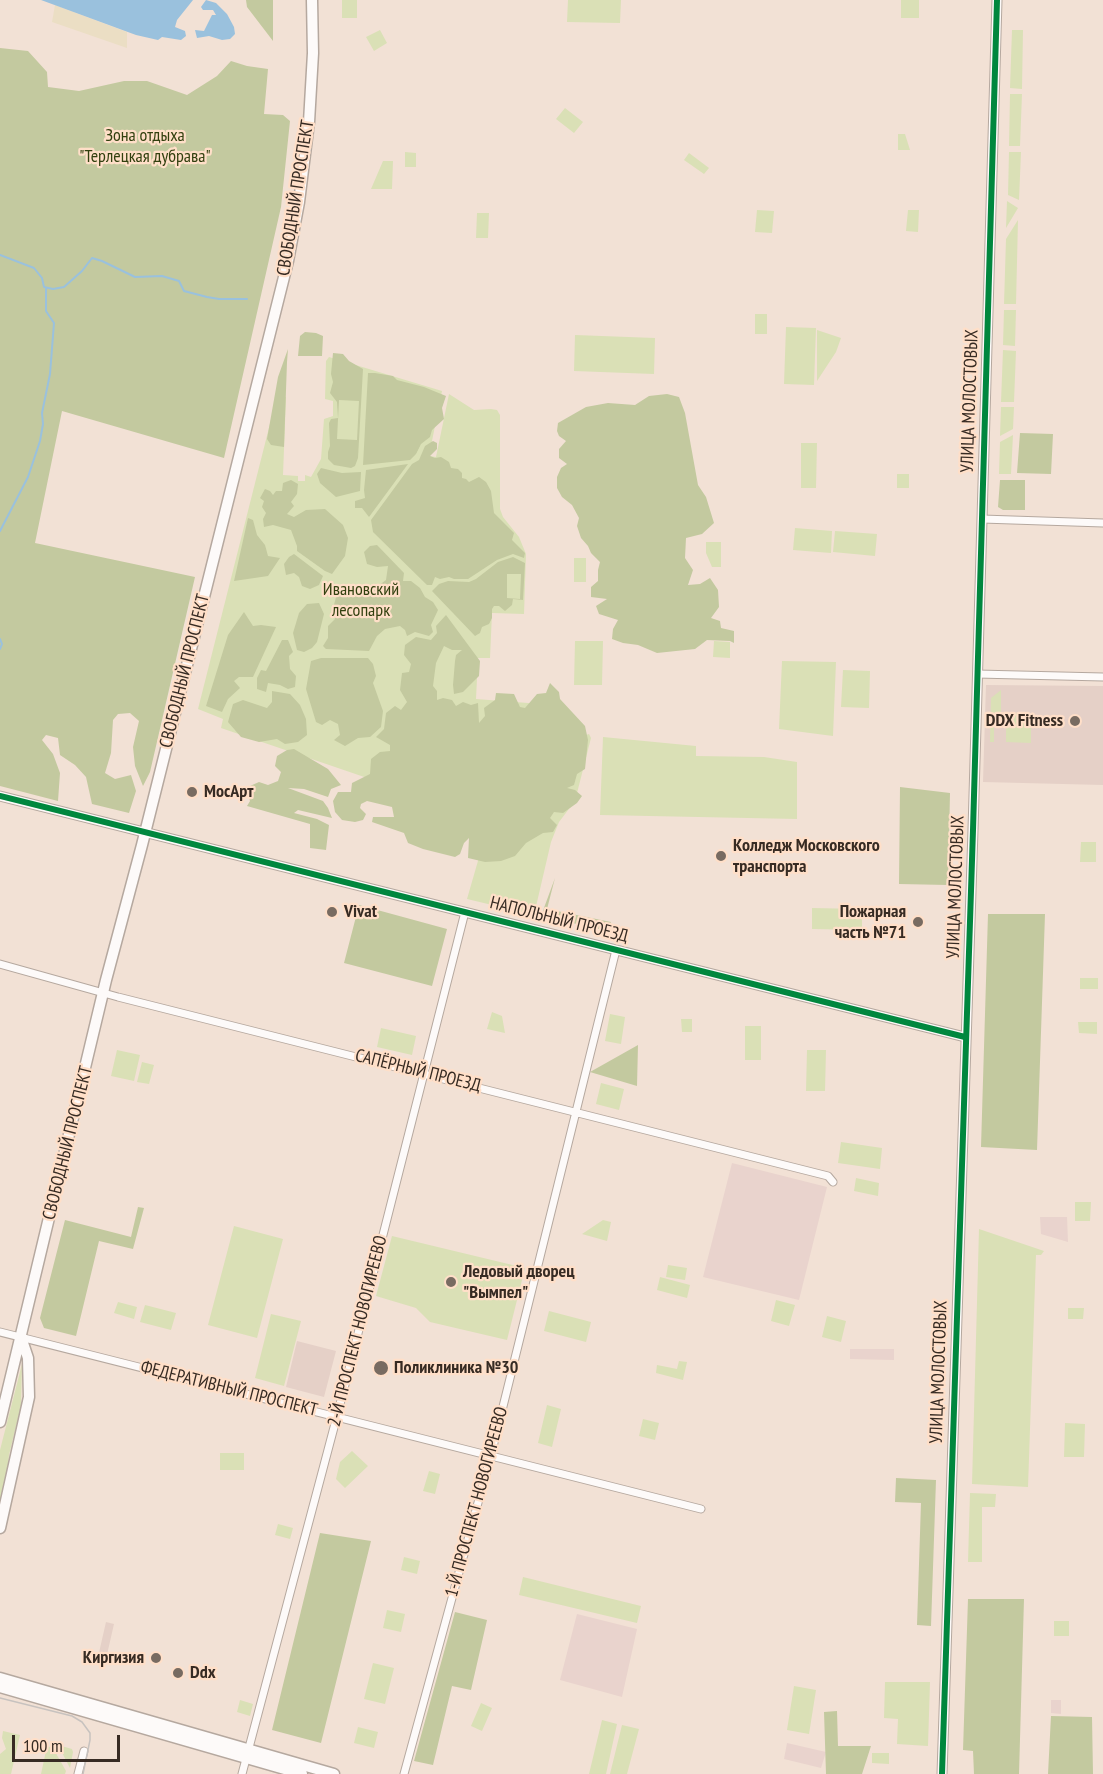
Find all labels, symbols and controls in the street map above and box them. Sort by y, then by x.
street label: СВОБОДНЫЙ ПРОСПЕКТ [273,119,319,277]
park label: Зона отдыха "Терлецкая дубрава" [79,125,211,168]
street label: УЛИЦА МОЛОСТОВЫХ [957,329,983,473]
park label: Ивановский лесопарк [323,579,399,622]
street label: СВОБОДНЫЙ ПРОСПЕКТ [155,592,215,750]
place label: DDX Fitness [986,710,1063,732]
marker: DDX Fitness [1068,714,1082,728]
place label: МосАрт [204,781,253,803]
marker: МосАрт [185,785,199,799]
street label: УЛИЦА МОЛОСТОВЫХ [943,815,969,959]
place label: Колледж Московского транспорта [733,835,880,878]
marker: Колледж Московского транспорта [714,849,728,863]
street label: НАПОЛЬНЫЙ ПРОЕЗД [488,892,630,948]
place label: Vivat [344,901,377,923]
place label: Пожарная часть №71 [835,901,906,944]
marker: Vivat [325,905,339,919]
marker: Пожарная часть №71 [911,915,925,929]
street label: САПЁРНЫЙ ПРОЕЗД [353,1045,483,1097]
street label: СВОБОДНЫЙ ПРОСПЕКТ [38,1064,98,1222]
street label: 2-Й ПРОСПЕКТ НОВОГИРЕЕВО [324,1233,392,1429]
place label: Ледовый дворец "Вымпел" [463,1261,575,1304]
marker: Ледовый дворец "Вымпел" [444,1275,458,1289]
street label: УЛИЦА МОЛОСТОВЫХ [926,1300,952,1444]
street label: ФЕДЕРАТИВНЫЙ ПРОСПЕКТ [138,1357,320,1421]
place label: Поликлиника №30 [394,1357,518,1379]
marker: Поликлиника №30 [372,1359,390,1377]
street label: 1-Й ПРОСПЕКТ НОВОГИРЕЕВО [441,1404,513,1600]
place label: Киргизия [83,1647,144,1669]
marker: Киргизия [149,1651,163,1665]
place label: Ddx [190,1662,216,1684]
marker: Ddx [171,1666,185,1680]
scale bar [15,1723,123,1761]
text: 100 m [23,1734,63,1757]

